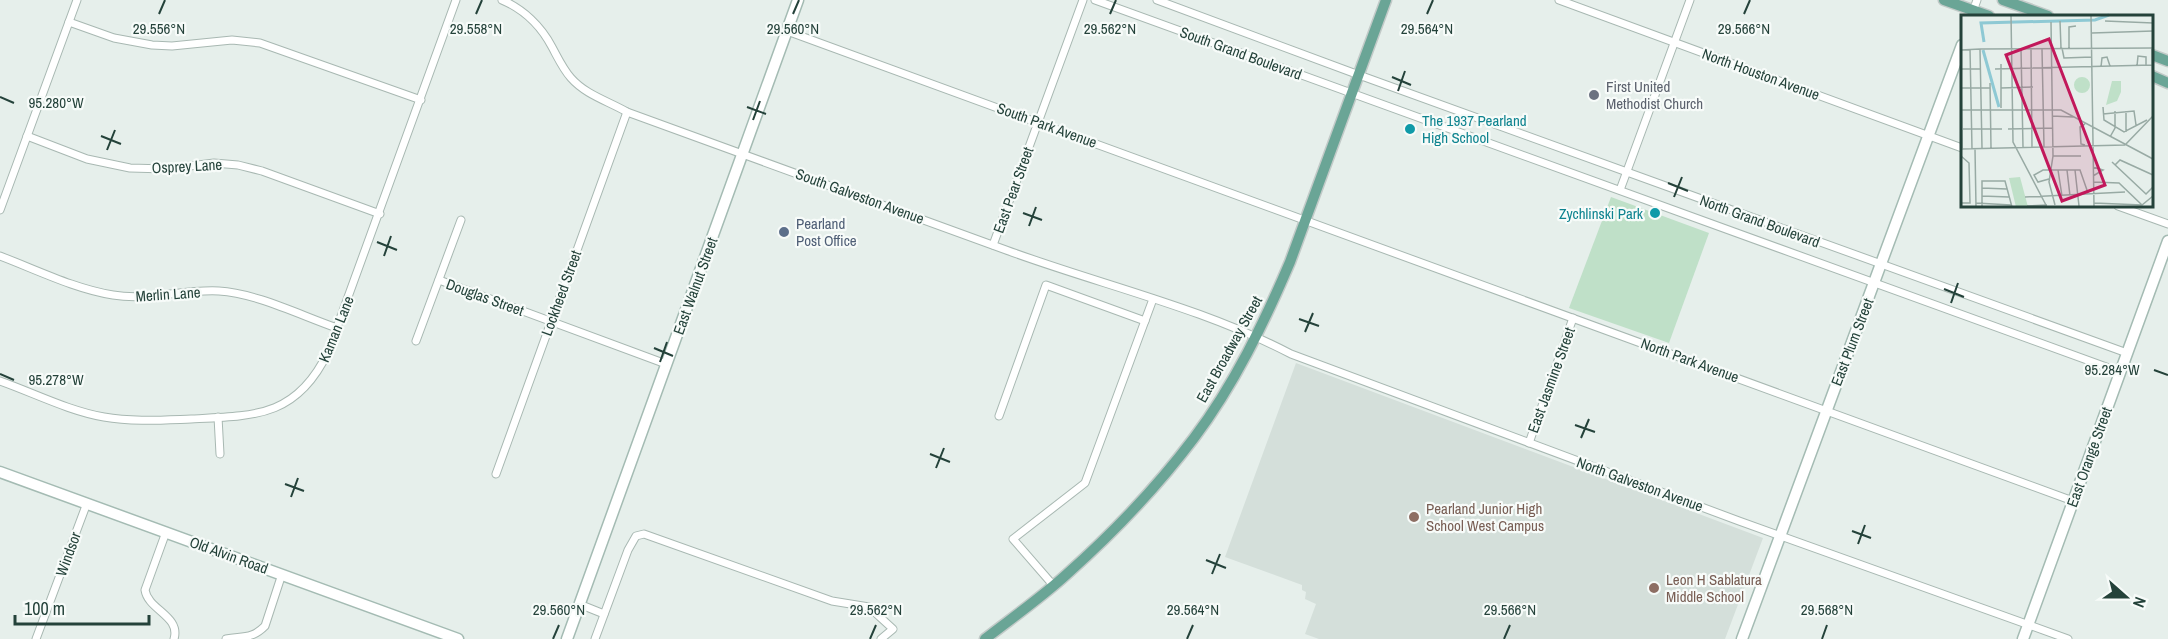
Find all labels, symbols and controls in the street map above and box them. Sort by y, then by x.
inset map [1961,15,2153,207]
text: 29.556°N [133,18,185,39]
text: 29.558°N [450,18,502,39]
text: 29.560°N [767,18,819,39]
text: 29.562°N [1084,18,1136,39]
text: 29.564°N [1401,18,1453,39]
text: 29.566°N [1718,18,1770,39]
street label: South Grand Boulevard [1177,21,1305,85]
street label: North Houston Avenue [1699,43,1823,105]
place label: First United Methodist Church [1606,76,1703,114]
marker: First United Methodist Church [1587,88,1601,102]
text: 95.280°W [28,92,84,113]
street label: South Park Avenue [994,97,1100,153]
place label: The 1937 Pearland High School [1422,110,1527,148]
marker: The 1937 Pearland High School [1403,122,1417,136]
street label: East Pear Street [988,143,1038,236]
street label: Osprey Lane [151,154,223,178]
street label: South Galveston Avenue [793,163,927,229]
street label: North Grand Boulevard [1697,190,1823,252]
place label: Zychlinski Park [1559,203,1644,224]
marker: Zychlinski Park [1648,206,1662,220]
place label: Pearland Post Office [796,213,857,251]
marker: Pearland Post Office [777,225,791,239]
street label: East Walnut Street [668,234,723,338]
street label: Lockheed Street [536,247,586,339]
street label: Douglas Street [443,273,527,321]
street label: Merlin Lane [135,281,201,307]
street label: East Broadway Street [1191,291,1267,406]
street label: Kaman Lane [313,293,359,365]
street label: East Plum Street [1826,295,1879,389]
street label: East Jasmine Street [1522,324,1580,436]
street label: North Park Avenue [1638,333,1742,388]
text: 95.284°W [2084,359,2140,380]
text: 95.278°W [28,369,84,390]
street label: East Orange Street [2061,403,2117,510]
street label: North Galveston Avenue [1574,451,1706,517]
place label: Pearland Junior High School West Campus [1426,498,1544,536]
marker: Pearland Junior High School West Campus [1407,510,1421,524]
street label: Windsor [50,529,86,579]
street label: Old Alvin Road [187,531,271,579]
north arrow [2096,567,2156,627]
place label: Leon H Sablatura Middle School [1666,569,1762,607]
marker: Leon H Sablatura Middle School [1647,581,1661,595]
scale bar [15,588,148,626]
text: N [2128,594,2152,611]
text: 100 m [24,596,65,621]
text: 29.560°N [533,599,585,620]
text: 29.562°N [850,599,902,620]
text: 29.564°N [1167,599,1219,620]
text: 29.566°N [1484,599,1536,620]
text: 29.568°N [1801,599,1853,620]

